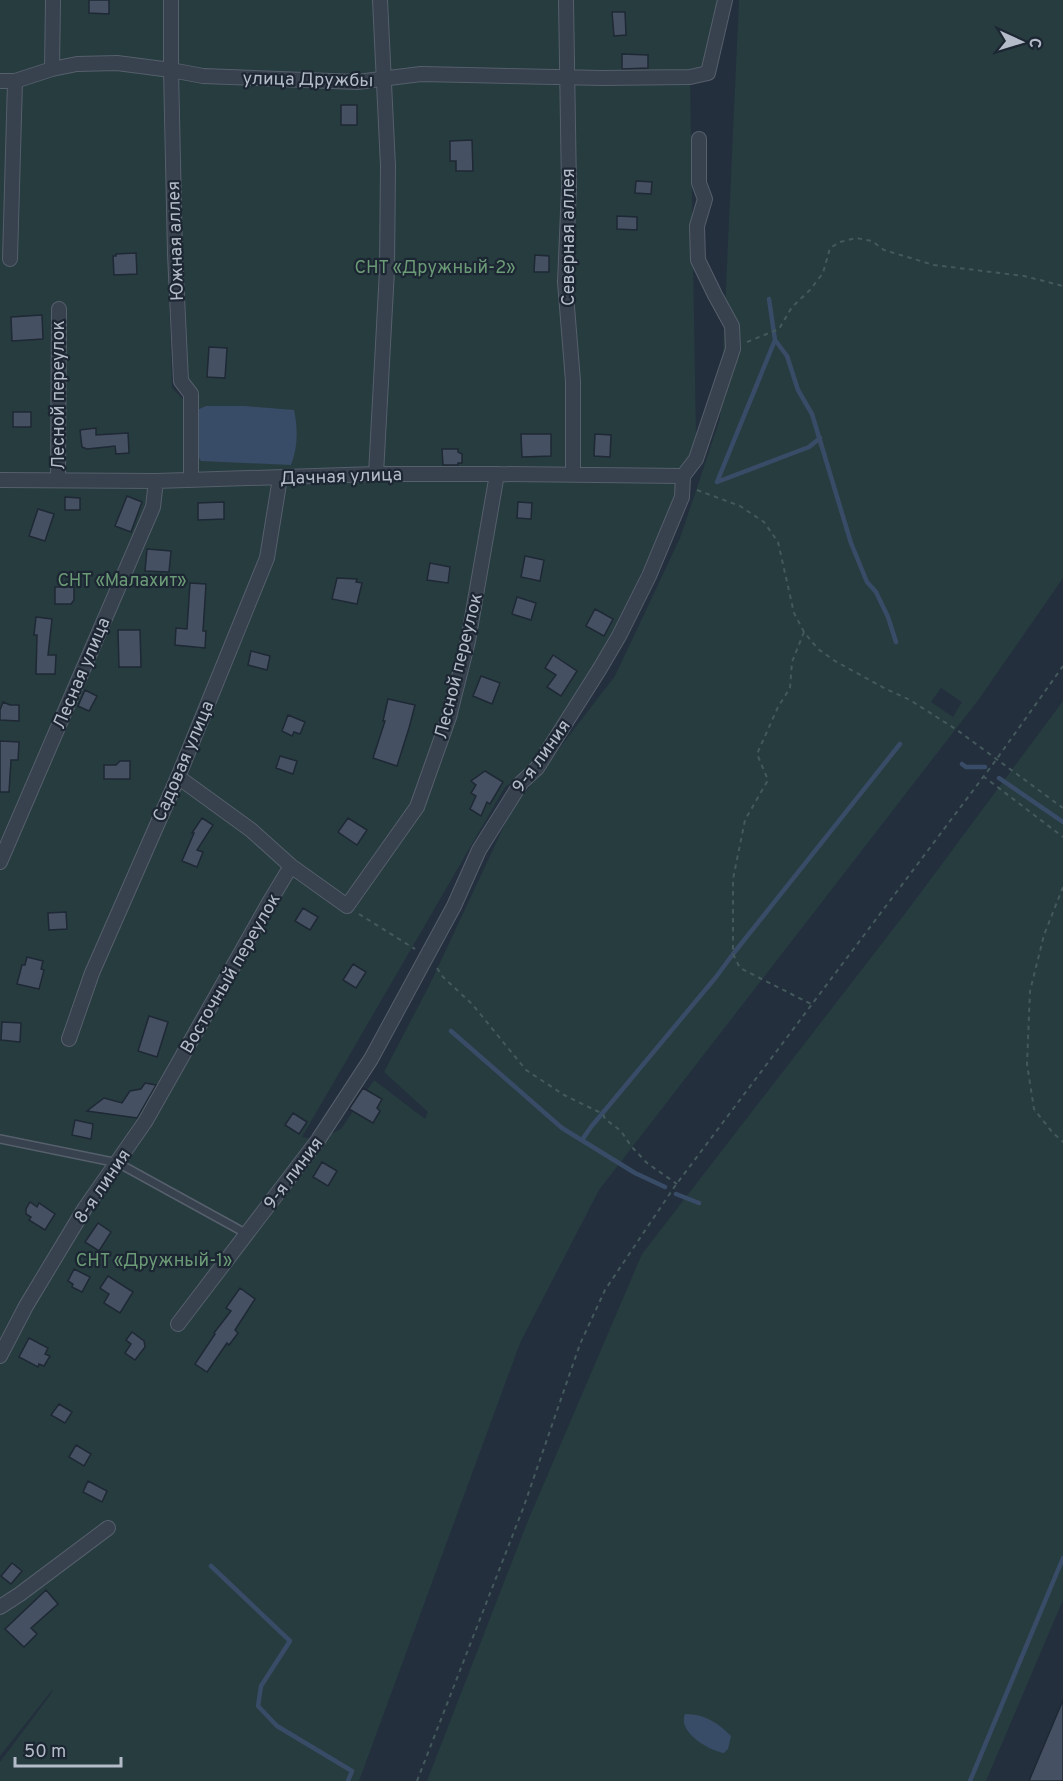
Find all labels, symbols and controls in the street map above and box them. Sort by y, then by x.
north arrow [991,12,1051,72]
text: С [1024,37,1044,49]
street label: улица Дружбы [242,68,374,93]
street label: Северная аллея [558,168,581,306]
street label: Южная аллея [163,180,190,301]
park label: СНТ «Дружный-2» [355,257,515,280]
street label: Лесной переулок [48,320,71,470]
street label: Дачная улица [280,464,402,491]
park label: СНТ «Малахит» [57,570,187,593]
street label: Лесной переулок [430,591,489,742]
street label: Лесная улица [48,614,116,733]
street label: Садовая улица [149,698,220,826]
street label: 9-я линия [508,716,577,798]
street label: Восточный переулок [176,890,287,1058]
street label: 9-я линия [259,1133,329,1215]
street label: 8-я линия [70,1145,137,1229]
park label: СНТ «Дружный-1» [76,1250,232,1273]
scale bar [15,1730,122,1768]
text: 50 m [24,1741,66,1764]

